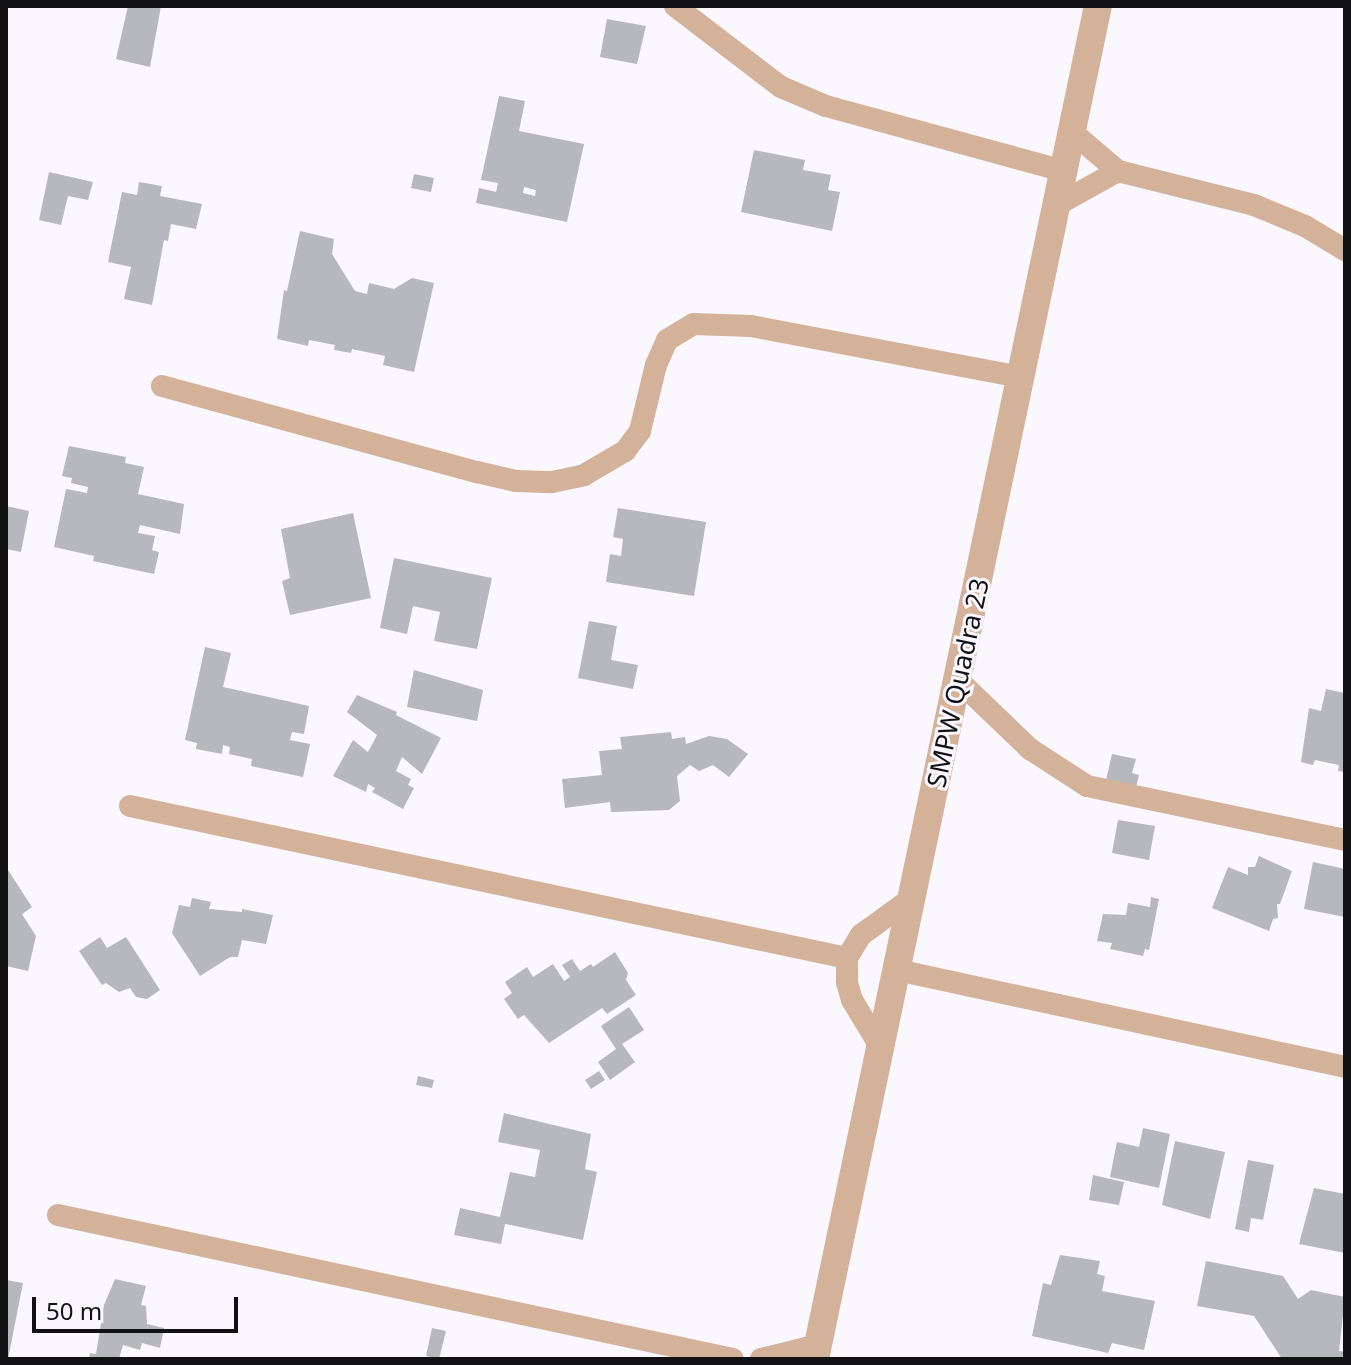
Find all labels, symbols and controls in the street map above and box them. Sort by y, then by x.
street label: SMPW Quadra 23 [921,576,995,790]
scale bar [36,1281,242,1331]
text: 50 m [46,1294,102,1327]

